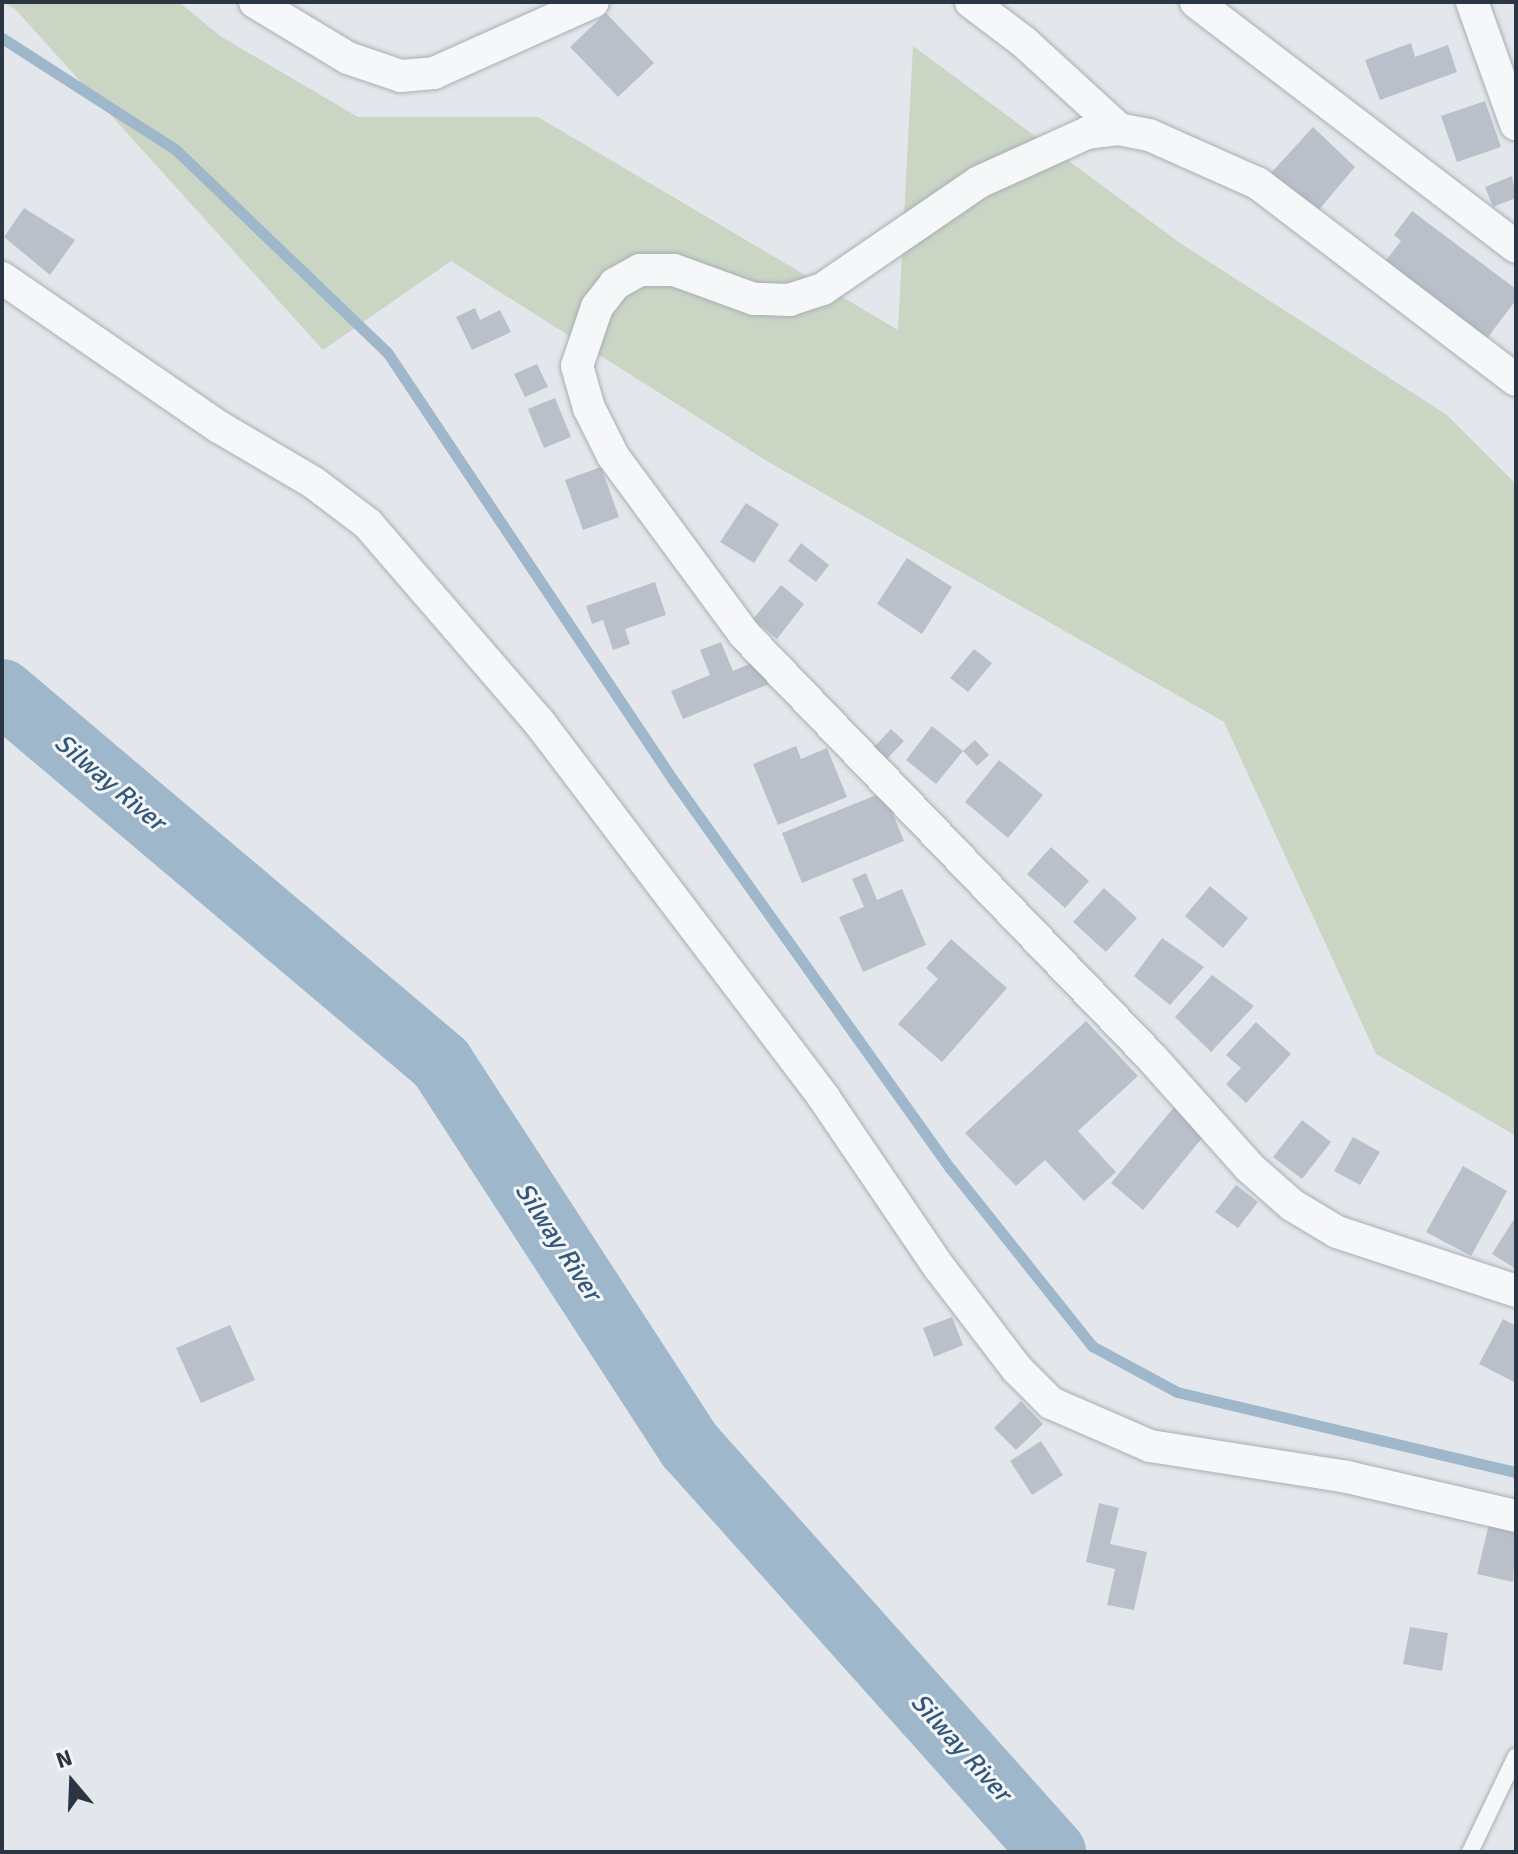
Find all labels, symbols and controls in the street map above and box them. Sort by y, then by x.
water label: Silway River [47,728,171,838]
water label: Silway River [507,1177,607,1307]
water label: Silway River [903,1688,1017,1808]
north arrow [32,1742,112,1822]
text: N [52,1744,76,1774]

